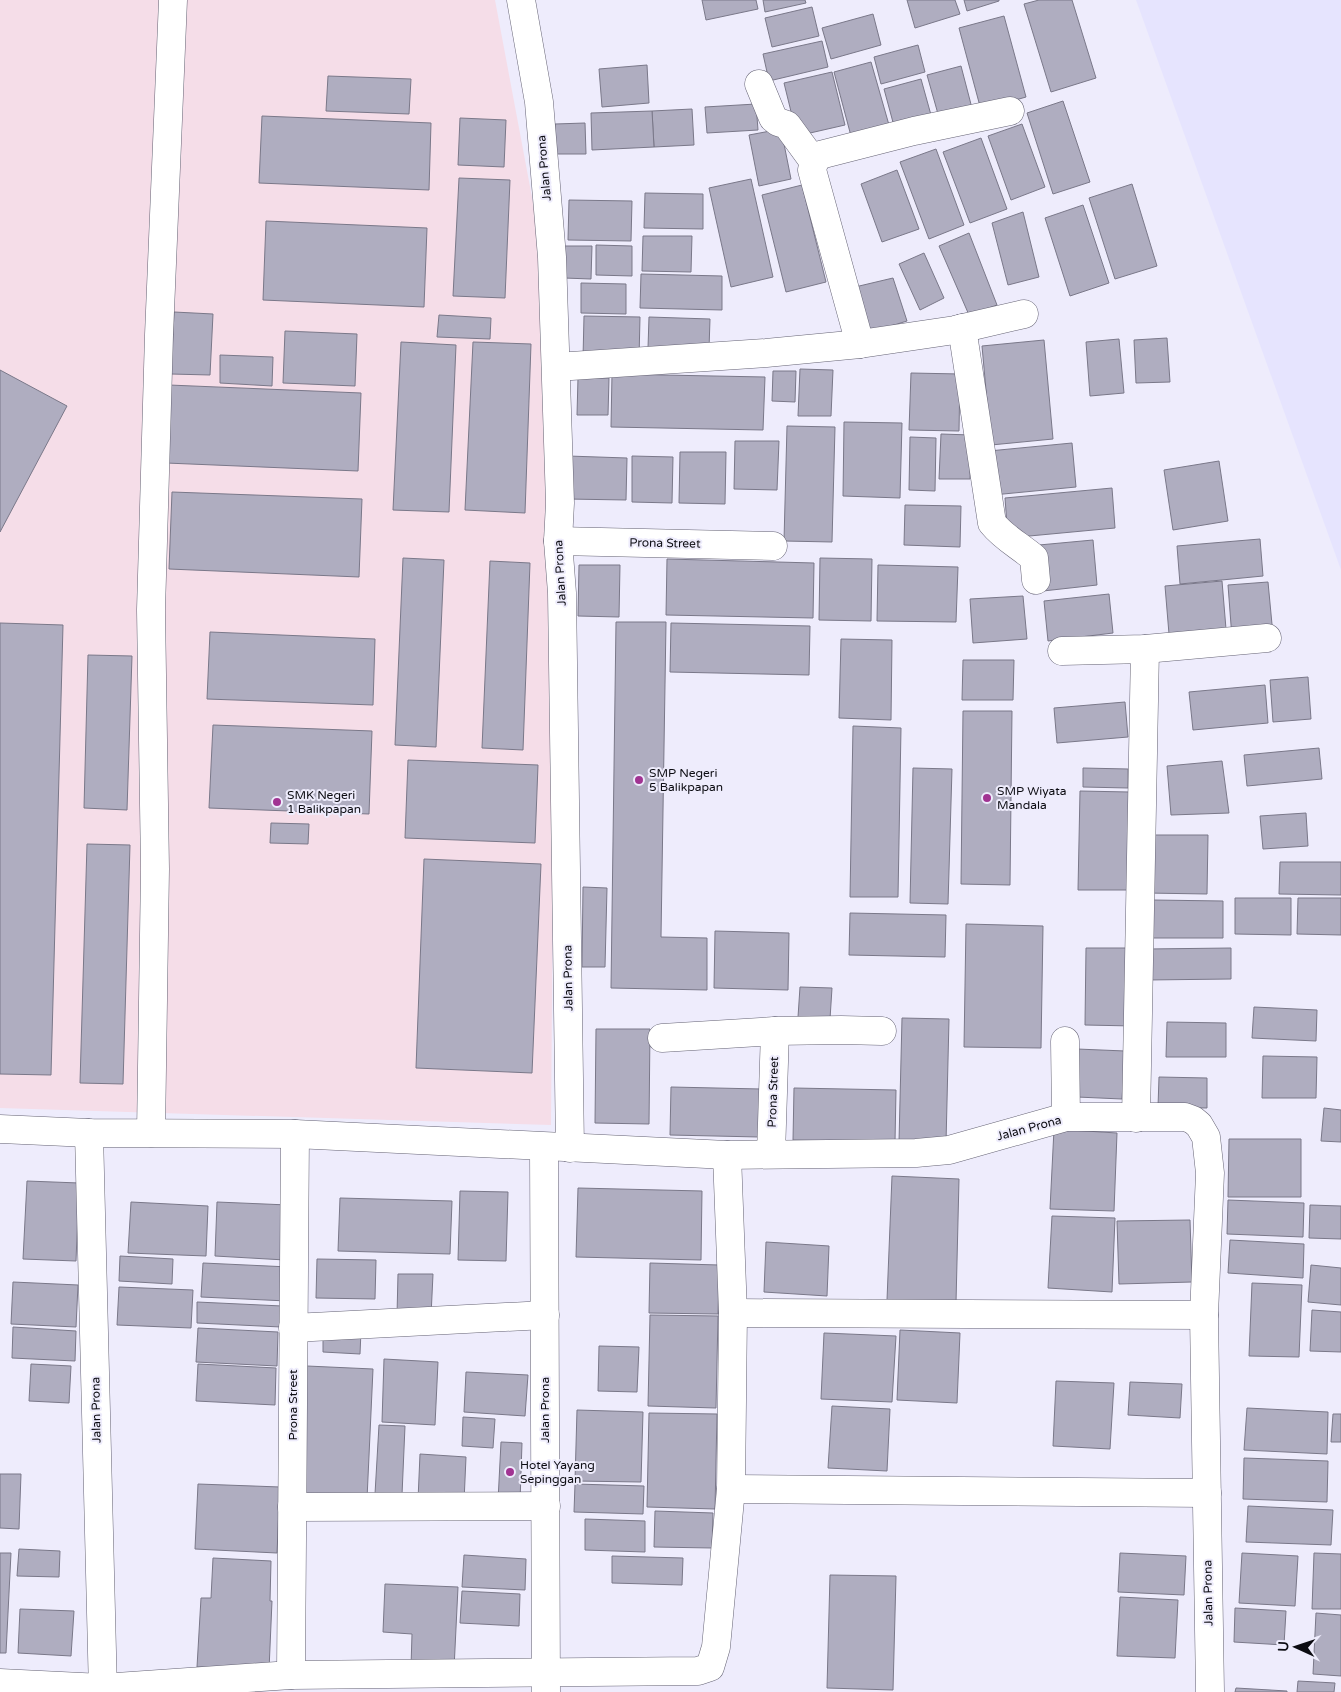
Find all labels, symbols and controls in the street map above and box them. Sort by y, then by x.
street label: Jalan Prona [534,134,554,202]
street label: Prona Street [629,535,701,551]
street label: Jalan Prona [551,540,569,606]
place label: SMP Negeri 5 Balikpapan [649,766,723,794]
marker: SMP Negeri 5 Balikpapan [633,774,645,786]
place label: SMP Wiyata Mandala [997,784,1066,812]
place label: SMK Negeri 1 Balikpapan [287,788,361,816]
marker: SMP Wiyata Mandala [981,792,993,804]
marker: SMK Negeri 1 Balikpapan [271,796,283,808]
street label: Jalan Prona [560,945,576,1011]
street label: Prona Street [765,1056,781,1128]
street label: Jalan Prona [995,1113,1063,1143]
street label: Prona Street [286,1369,300,1441]
street label: Jalan Prona [88,1377,104,1443]
street label: Jalan Prona [538,1377,552,1443]
place label: Hotel Yayang Sepinggan [520,1458,595,1486]
marker: Hotel Yayang Sepinggan [504,1466,516,1478]
street label: Jalan Prona [1200,1560,1216,1626]
north arrow [1271,1622,1321,1672]
text: U [1275,1641,1292,1652]

